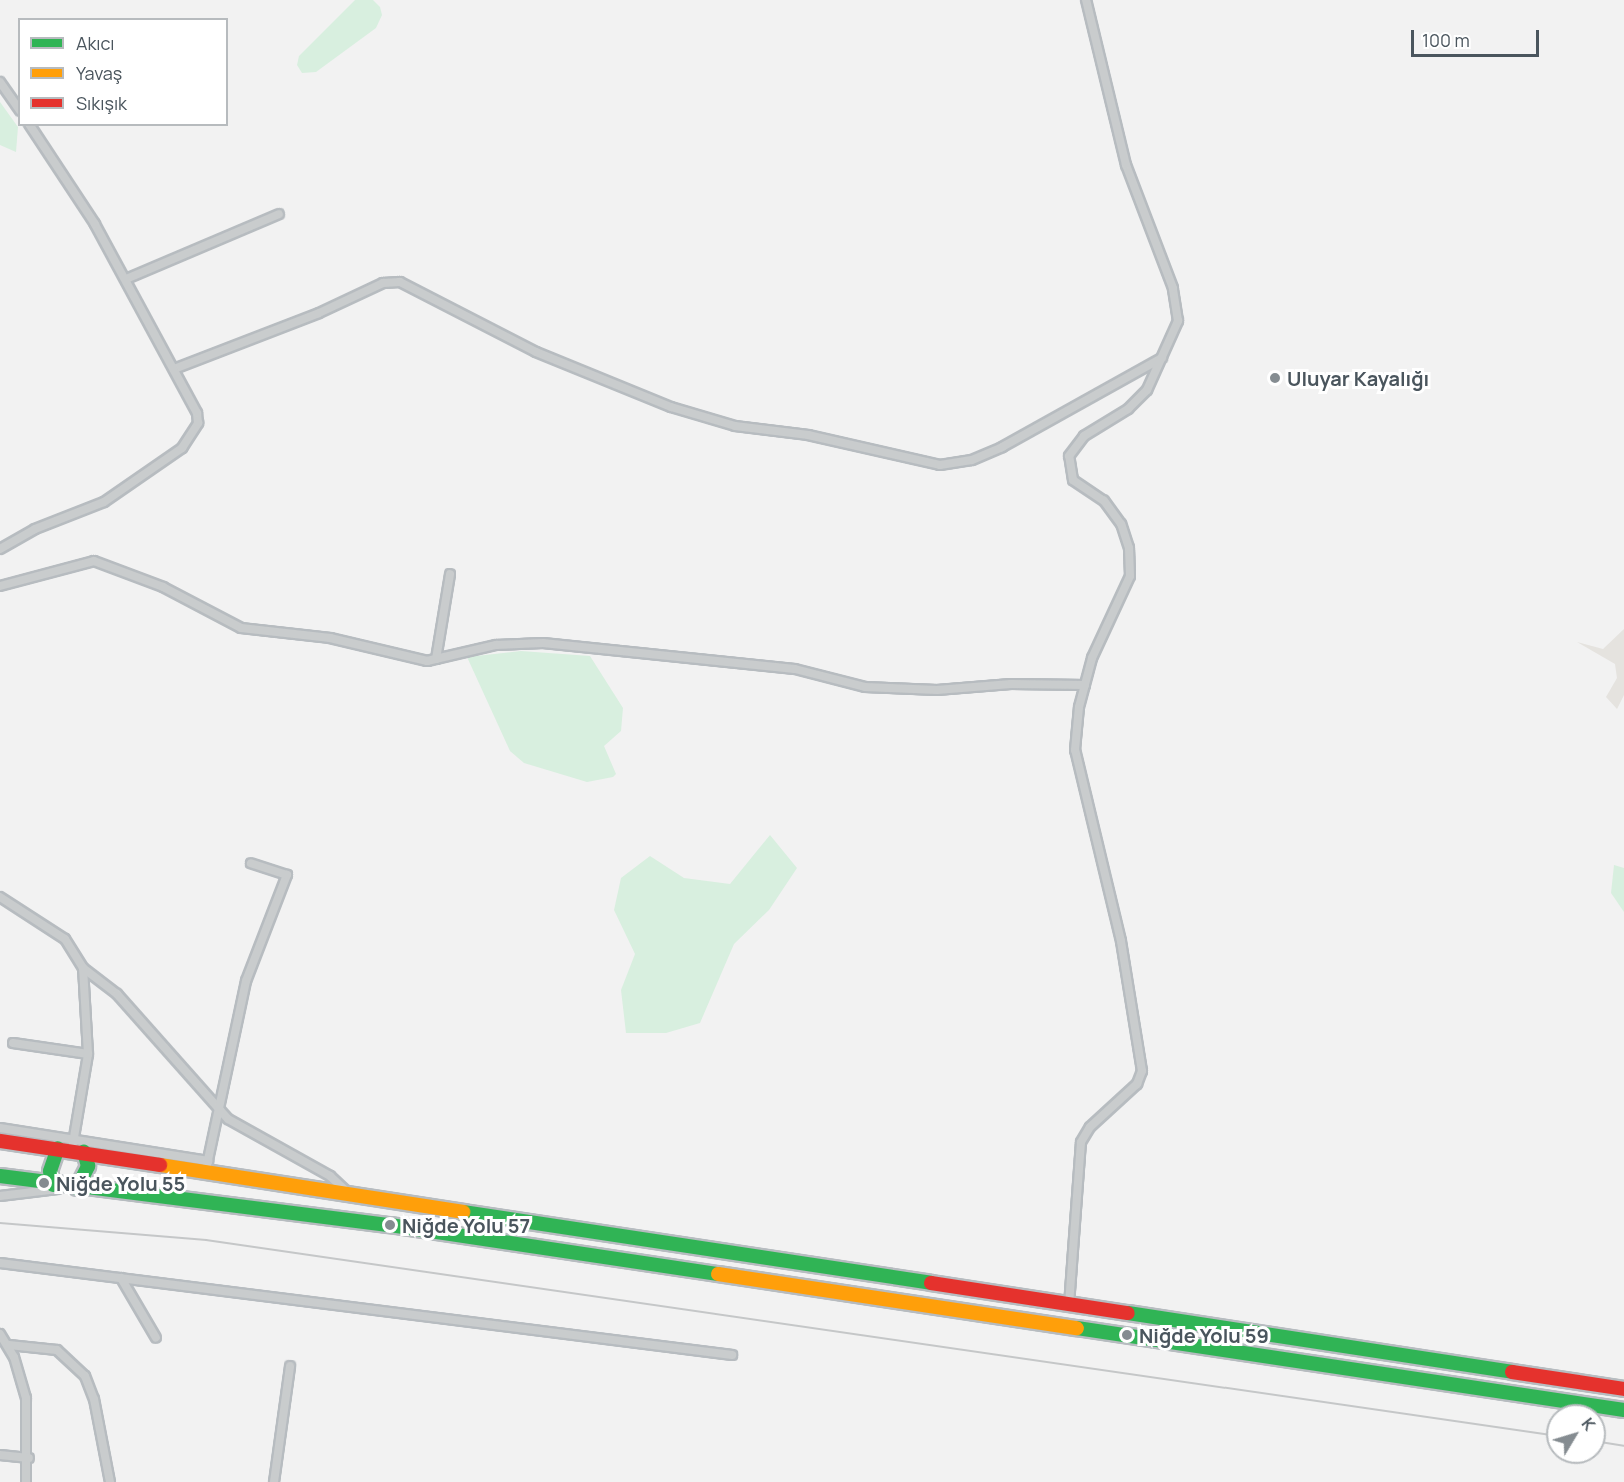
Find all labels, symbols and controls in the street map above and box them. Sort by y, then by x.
legend [18,18,228,126]
scale bar [1414,18,1542,56]
text: 100 m [1422,28,1470,52]
text: Akıcı [76,31,114,55]
text: Yavaş [76,61,122,85]
text: Sıkışık [76,91,127,115]
place label: Uluyar Kayalığı [1287,366,1429,390]
marker: Uluyar Kayalığı [1268,371,1282,385]
place label: Niğde Yolu 55 [56,1171,185,1195]
marker: Niğde Yolu 55 [37,1176,51,1190]
place label: Niğde Yolu 57 [402,1213,530,1237]
marker: Niğde Yolu 57 [383,1218,397,1232]
place label: Niğde Yolu 59 [1139,1323,1269,1347]
marker: Niğde Yolu 59 [1120,1328,1134,1342]
north arrow [1546,1404,1606,1464]
text: K [1577,1413,1600,1435]

